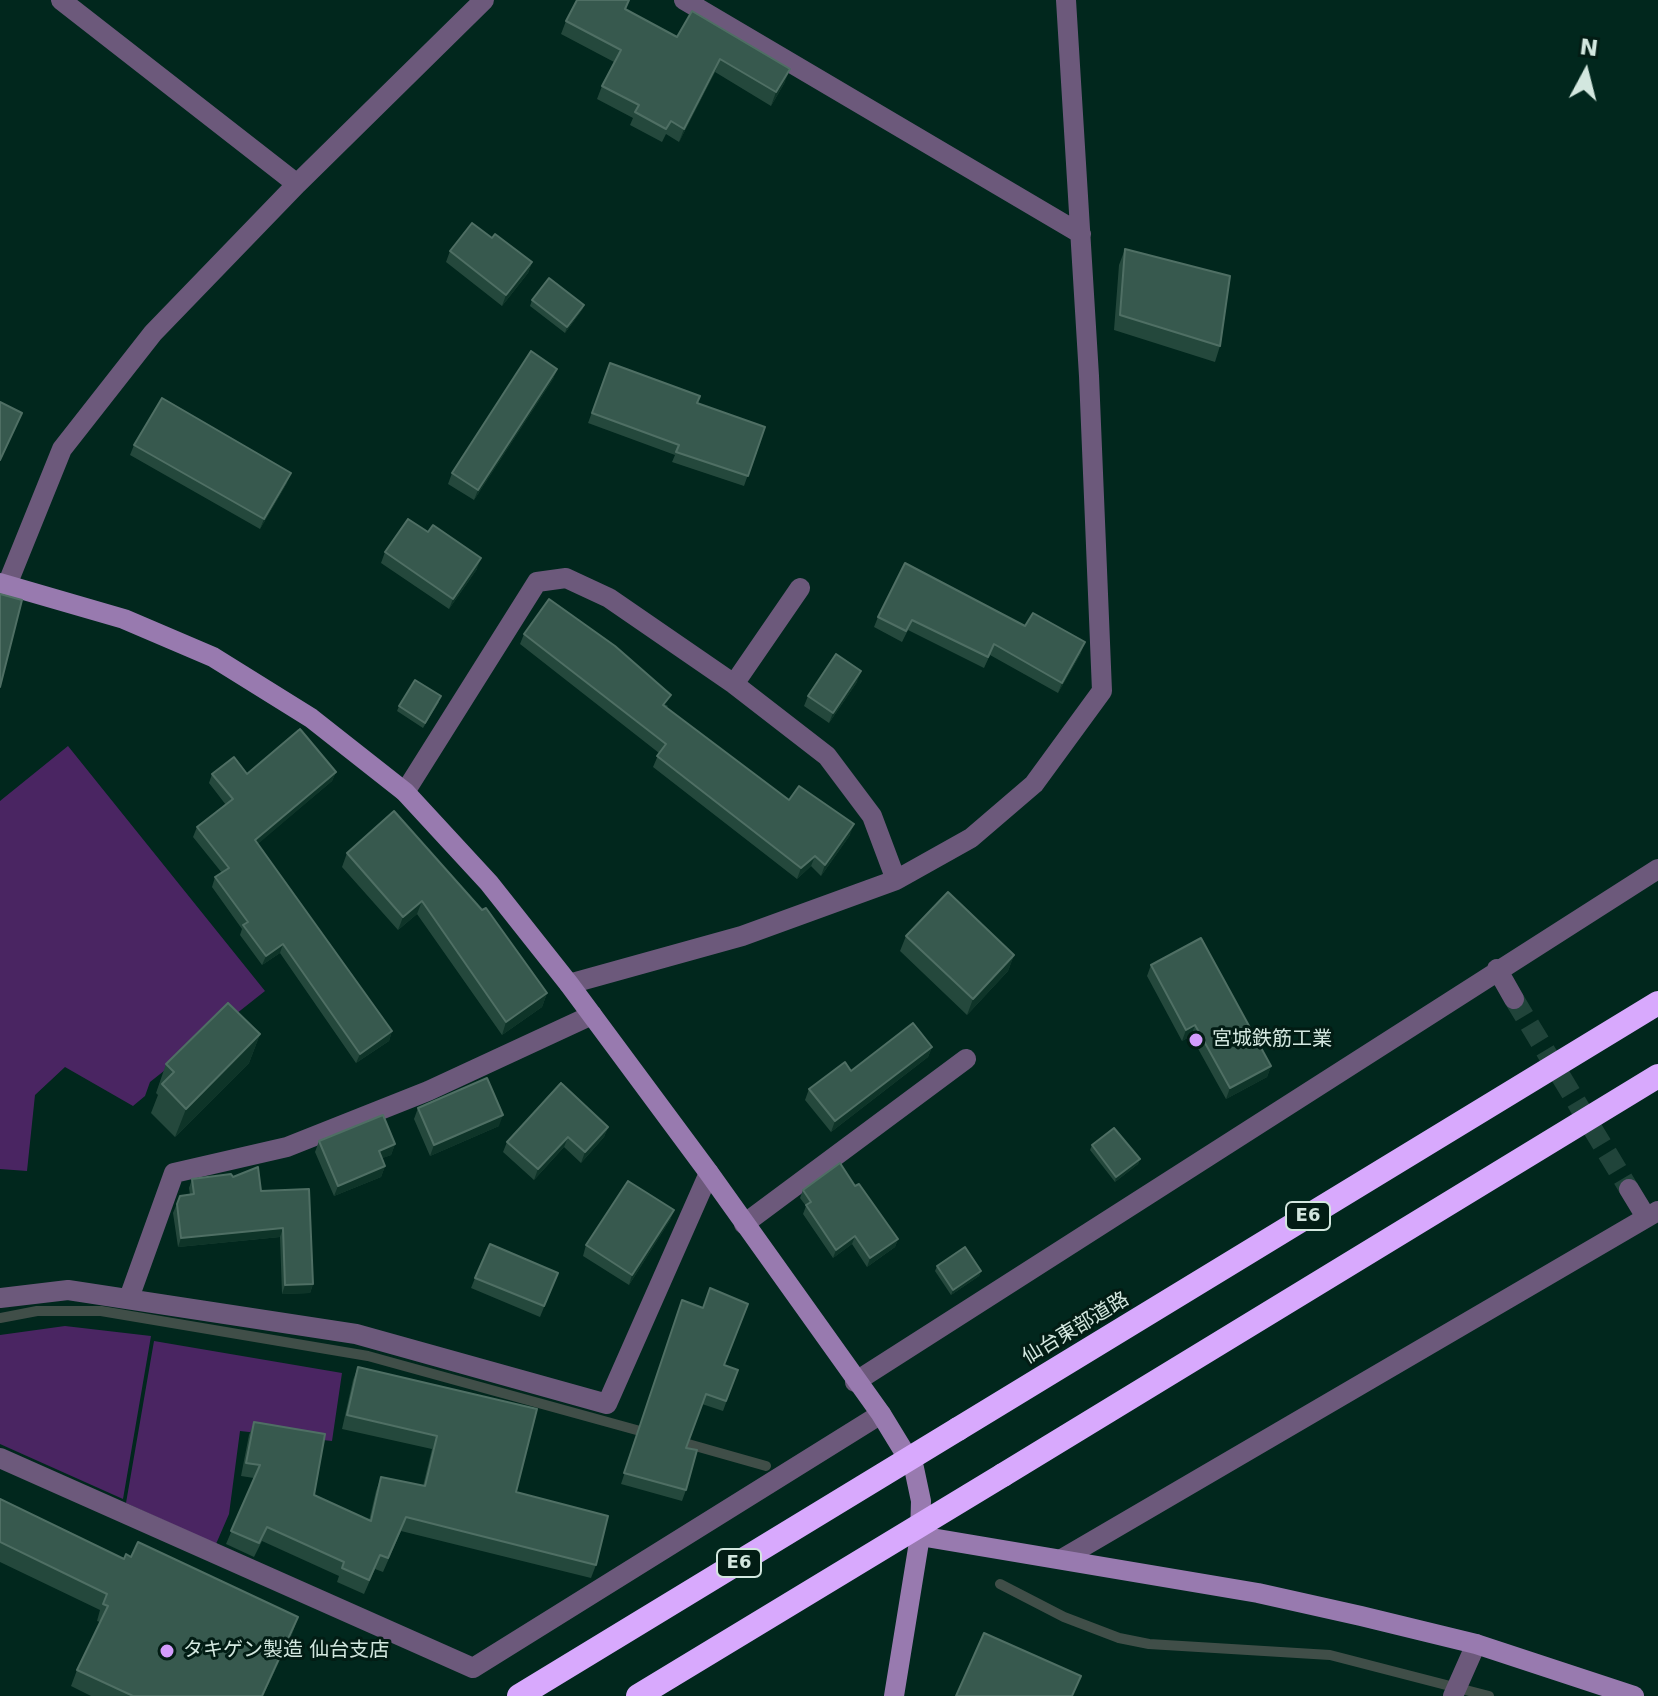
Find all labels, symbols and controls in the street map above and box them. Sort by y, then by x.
north arrow [1546,32,1626,112]
text: N [1578,34,1600,61]
place label: 宮城鉄筋工業 [1212,1028,1332,1052]
marker: 宮城鉄筋工業 [1187,1031,1205,1049]
road number: E6 [1286,1202,1330,1230]
street label: 仙台東部道路 [1018,1288,1134,1370]
road number: E6 [717,1549,761,1577]
place label: タキゲン製造 仙台支店 [183,1639,389,1663]
marker: タキゲン製造 仙台支店 [158,1642,176,1660]

